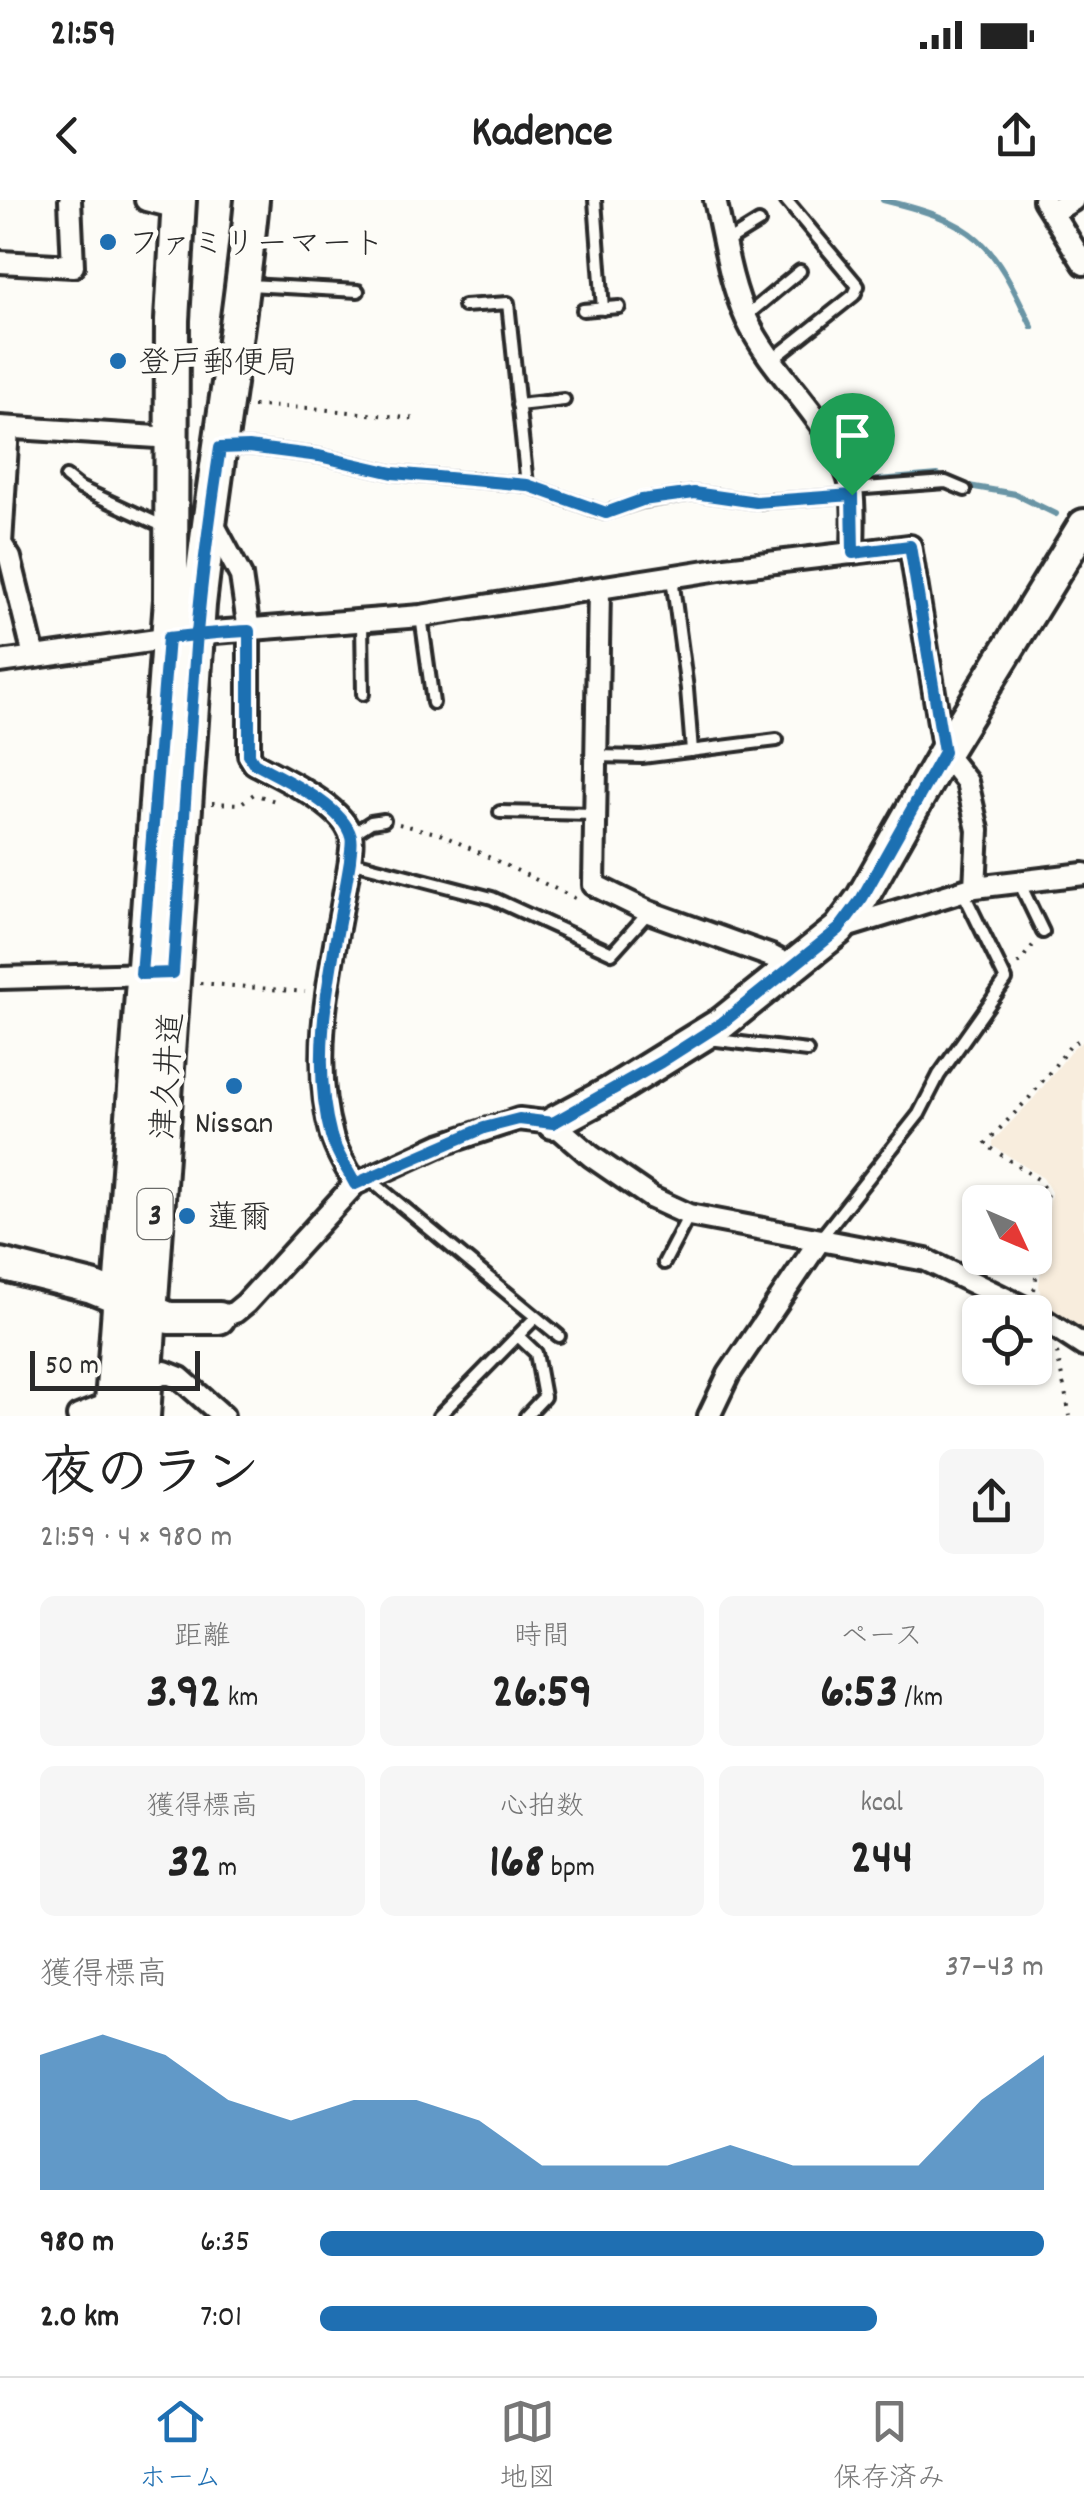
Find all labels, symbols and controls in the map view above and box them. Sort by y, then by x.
text: 21:59 [50,8,116,63]
text: Kadence [471,103,613,167]
icon: back [40,108,95,163]
icon: share [989,108,1044,163]
place label: ファミリーマート [128,224,385,270]
marker: ファミリーマート [97,231,119,253]
place label: 登戸郵便局 [138,343,298,389]
marker: 登戸郵便局 [107,350,129,372]
pin [810,393,895,496]
icon: arrive [825,408,880,463]
street label: 津久井道 [144,1011,198,1142]
marker: Nissan [223,1075,245,1097]
place label: Nissan [195,1103,273,1149]
north arrow [962,1185,1052,1275]
map controls [962,1185,1052,1385]
road number: 3 [138,1189,172,1239]
place label: 蓮爾 [207,1198,271,1244]
marker: 蓮爾 [176,1205,198,1227]
button: locate [962,1295,1052,1385]
scale bar [30,1346,200,1390]
text: 50 m [45,1348,99,1388]
text: 夜のラン [40,1439,260,1518]
button: share [939,1449,1044,1554]
text: 21:59 · 4 × 980 m [40,1516,232,1562]
text: 距離 [174,1619,230,1659]
text: 時間 [514,1619,570,1659]
text: ペース [840,1619,923,1659]
text: 3.92 [146,1659,221,1731]
text: 26:59 [492,1659,592,1731]
text: 6:53 [820,1659,898,1731]
text: km [221,1680,259,1720]
text: /km [898,1680,943,1720]
text: kcal [860,1785,903,1825]
text: 獲得標高 [146,1789,258,1829]
text: 心拍数 [500,1789,584,1829]
text: 244 [850,1825,913,1897]
text: 32 [167,1829,212,1901]
text: 168 [489,1829,544,1901]
text: m [212,1850,237,1890]
text: bpm [544,1850,595,1890]
text: 37–43 m [945,1946,1044,1992]
text: 獲得標高 [40,1954,168,2000]
text: 980 m [40,2221,114,2267]
text: 6:35 [200,2221,250,2267]
text: 2.0 km [40,2296,119,2342]
text: 7:01 [200,2296,242,2342]
tab: ホーム [139,2394,222,2501]
tab: 地図 [499,2394,555,2501]
tab: 保存済み [833,2394,945,2501]

